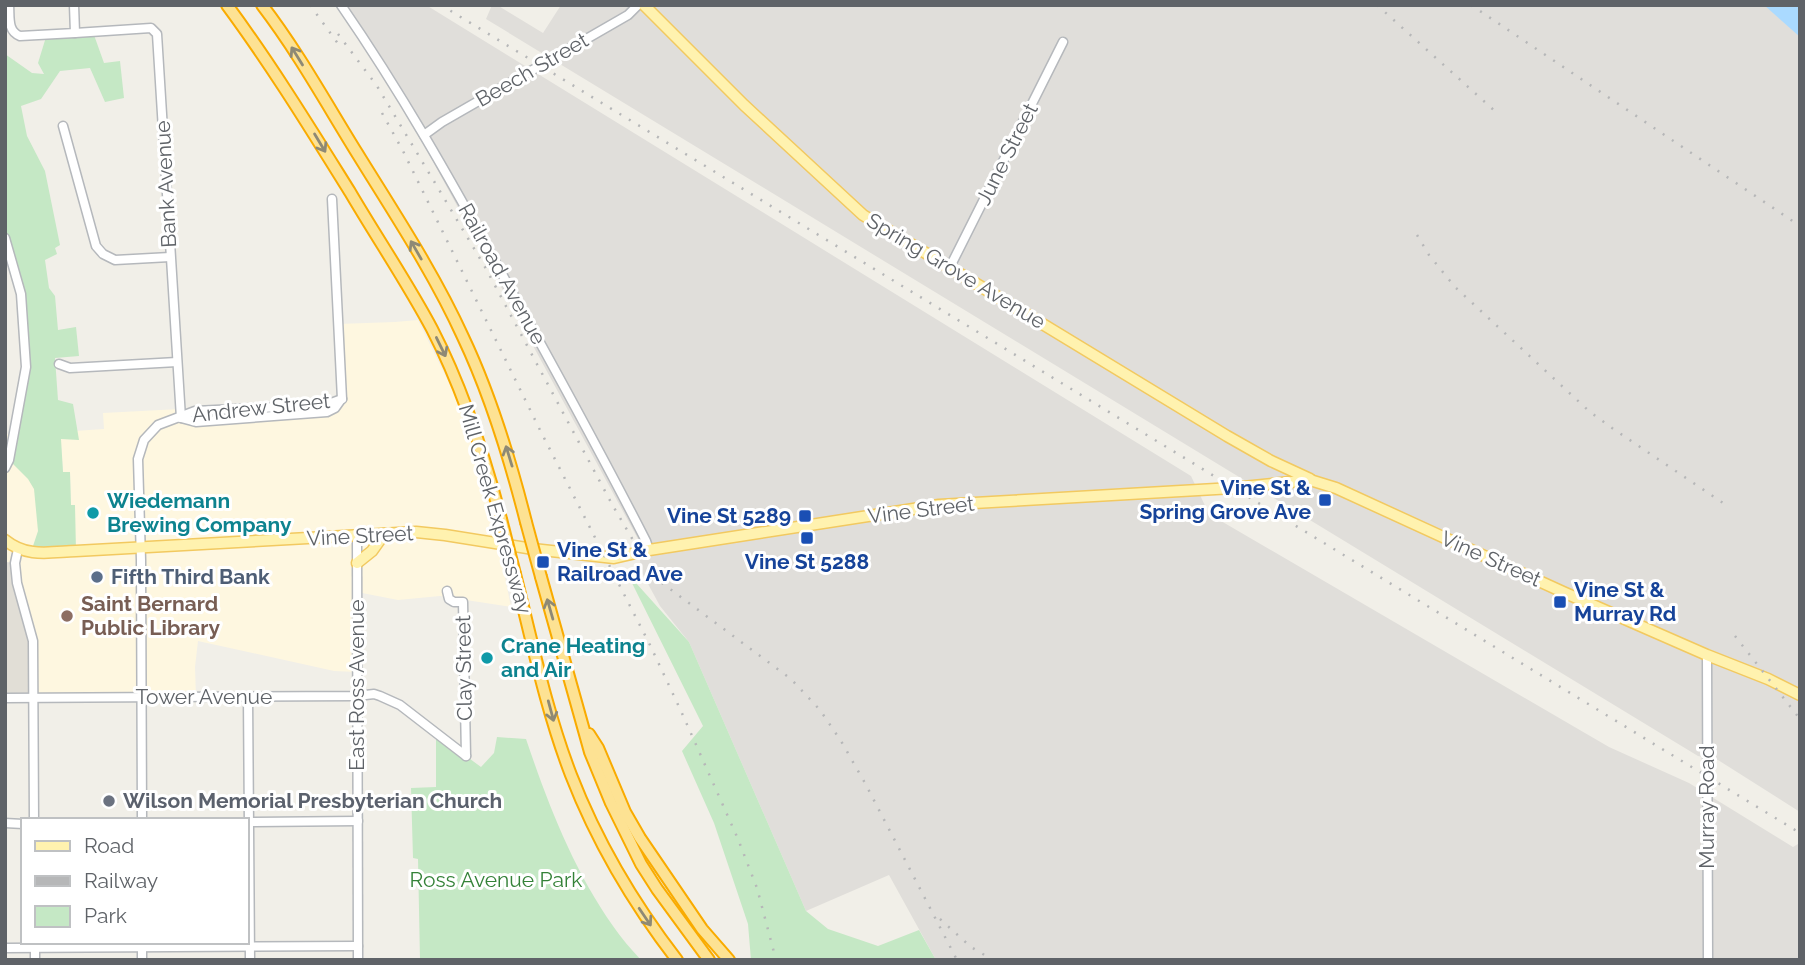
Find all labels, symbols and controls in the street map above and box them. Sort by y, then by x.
street label: Beech Street [471,27,593,112]
one-way arrow [290,46,304,66]
street label: June Street [970,99,1043,209]
street label: Bank Avenue [150,120,181,248]
one-way arrow [312,133,327,152]
street label: Railroad Avenue [453,199,552,349]
street label: Spring Grove Avenue [862,207,1050,334]
one-way arrow [409,240,423,260]
one-way arrow [434,336,448,357]
street label: Andrew Street [191,388,331,427]
street label: Mill Creek Expressway [454,401,537,616]
one-way arrow [502,446,515,468]
place label: Vine St & Spring Grove Ave [1139,475,1311,524]
place label: Wiedemann Brewing Company [107,488,292,537]
street label: Vine Street [866,491,976,528]
marker: Vine St & Spring Grove Ave [1317,492,1333,508]
place label: Vine St 5289 [667,503,791,528]
marker: Wiedemann Brewing Company [85,505,101,521]
marker: Vine St 5289 [797,508,813,524]
street label: Vine Street [306,520,414,551]
street label: Vine Street [1437,525,1545,592]
marker: Vine St 5288 [799,530,815,546]
place label: Vine St & Railroad Ave [557,537,683,586]
place label: Vine St 5288 [745,549,869,574]
marker: Vine St & Railroad Ave [535,554,551,570]
place label: Fifth Third Bank [111,564,270,589]
marker: Fifth Third Bank [89,569,105,585]
place label: Vine St & Murray Rd [1574,577,1676,626]
place label: Saint Bernard Public Library [81,591,220,640]
marker: Vine St & Murray Rd [1552,594,1568,610]
one-way arrow [543,598,556,620]
street label: East Ross Avenue [344,599,369,771]
marker: Saint Bernard Public Library [59,608,75,624]
street label: Clay Street [450,615,477,721]
place label: Crane Heating and Air [501,633,645,682]
marker: Crane Heating and Air [479,650,495,666]
street label: Tower Avenue [136,684,272,709]
one-way arrow [545,699,558,722]
street label: Murray Road [1694,745,1719,869]
place label: Wilson Memorial Presbyterian Church [123,788,502,813]
marker: Wilson Memorial Presbyterian Church [101,793,117,809]
legend [21,818,248,944]
text: Road [84,833,134,858]
park label: Ross Avenue Park [410,867,582,892]
text: Railway [84,868,158,893]
text: Park [84,903,127,928]
one-way arrow [638,907,653,926]

